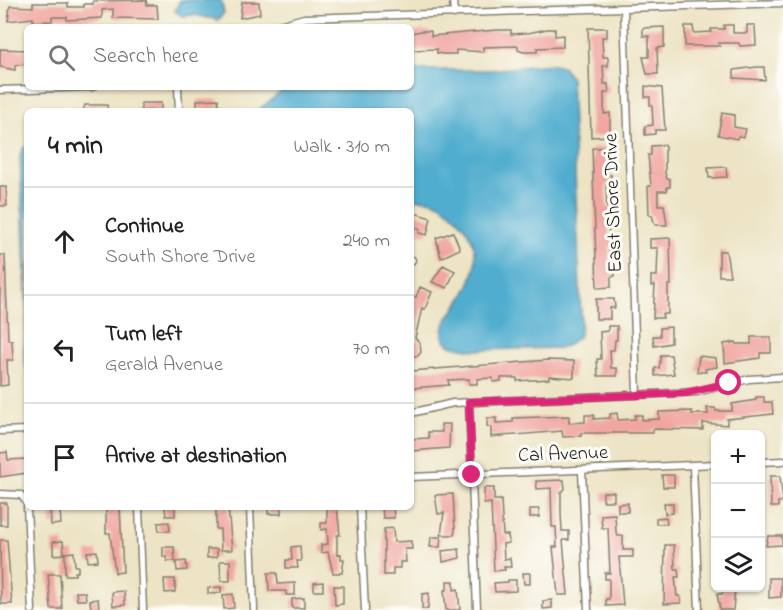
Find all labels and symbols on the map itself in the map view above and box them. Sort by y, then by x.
street label: East Shore Drive [597,133,631,273]
route start [715,369,741,395]
street label: Cal Avenue [518,439,608,471]
route end [458,461,484,487]

